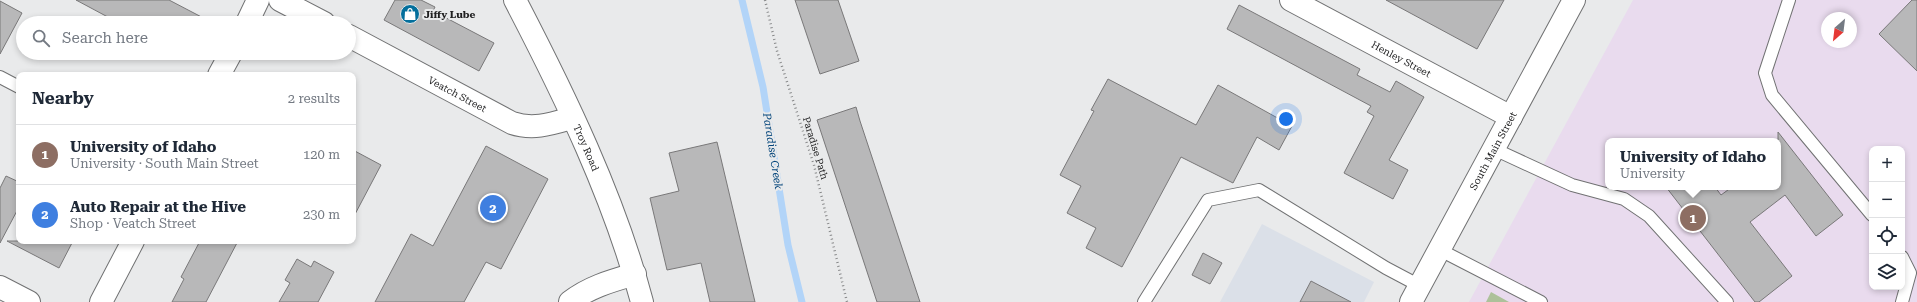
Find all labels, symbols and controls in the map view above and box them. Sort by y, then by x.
shop icon: Jiffy Lube [399,3,421,25]
place label: Jiffy Lube [424,9,476,20]
north arrow [1821,12,1857,48]
search box [16,16,356,60]
icon: search [30,27,52,49]
text: Search here [62,29,148,47]
street label: Henley Street [1370,39,1433,80]
street label: Veatch Street [426,74,488,114]
text: Nearby [32,88,94,108]
text: 2 results [288,91,340,106]
your location [1276,109,1296,129]
street label: South Main Street [1468,110,1519,192]
water label: Paradise Creek [760,111,785,190]
street label: Paradise Path [801,115,830,181]
street label: Troy Road [571,123,601,173]
text: University of Idaho [70,138,216,156]
popup [1605,138,1781,190]
map controls [1869,146,1905,290]
button: + [1869,146,1905,182]
text: 1 [41,147,49,162]
text: 120 m [303,147,340,162]
text: University of Idaho [1620,148,1766,166]
text: University · South Main Street [70,156,259,171]
text: University [1620,166,1685,181]
button: − [1869,182,1905,218]
pin: 2 [480,193,506,223]
text: Auto Repair at the Hive [70,198,246,216]
pin: 1 [1680,203,1706,233]
text: 2 [41,207,49,222]
text: 230 m [303,207,340,222]
text: Shop · Veatch Street [70,216,196,231]
button: locate [1869,218,1905,254]
button: layers [1869,254,1905,290]

